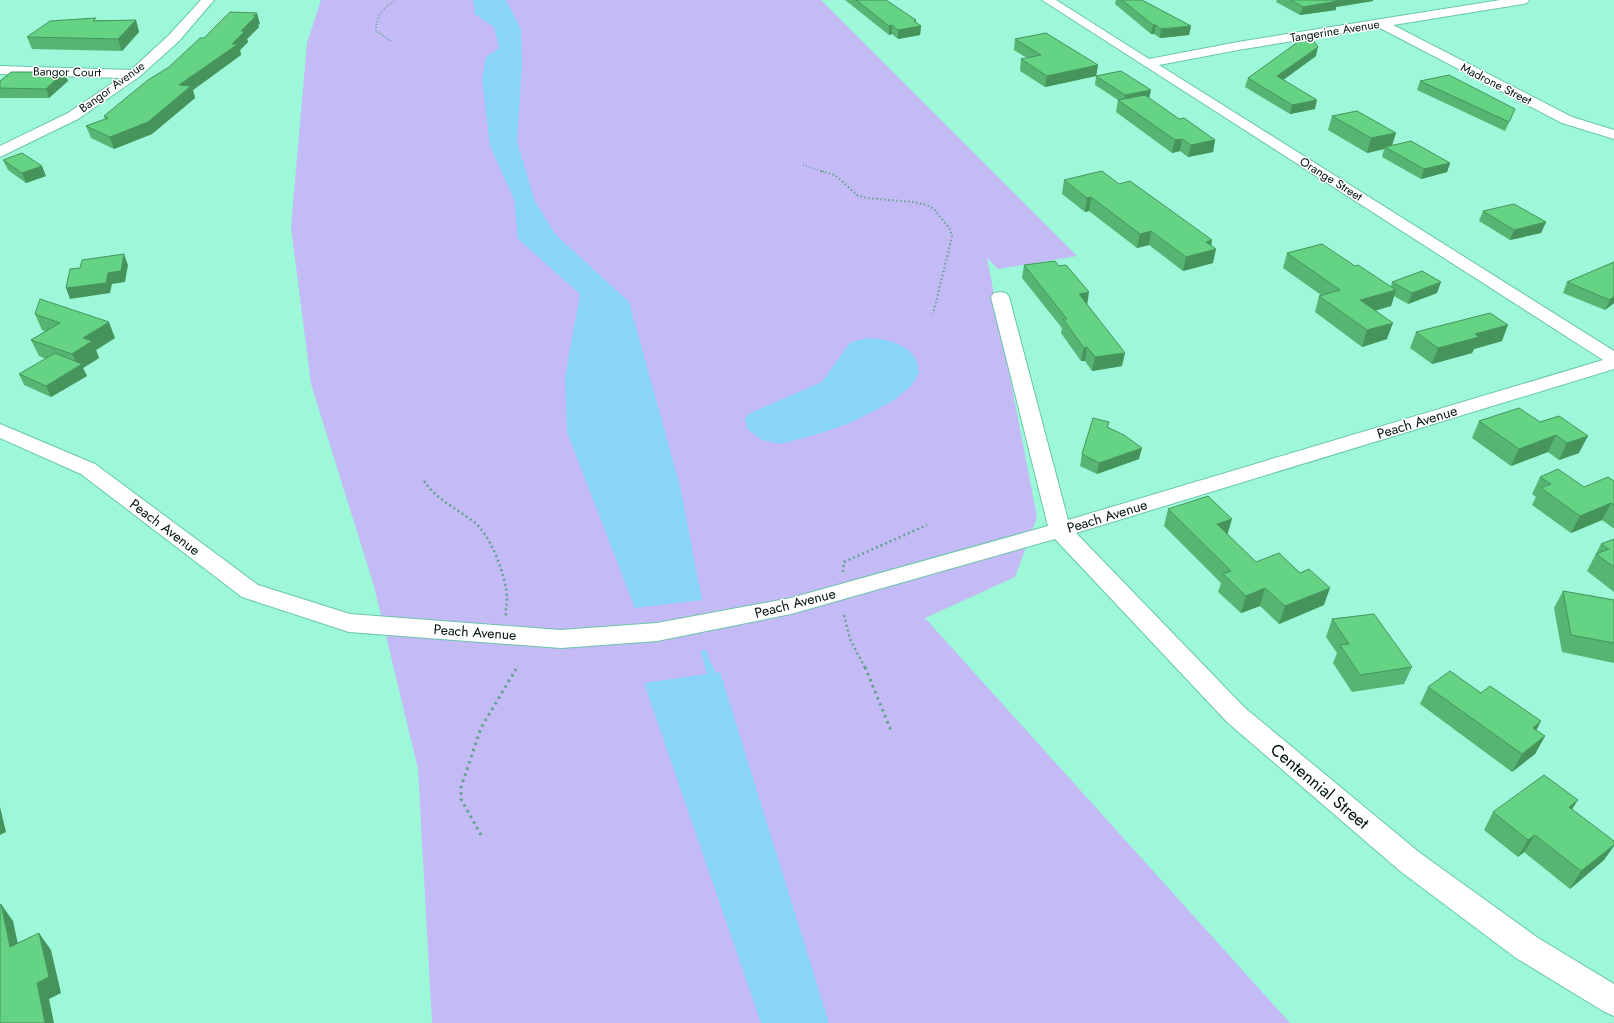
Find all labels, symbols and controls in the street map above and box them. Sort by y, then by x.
street label: Tangerine Avenue [1289,15,1381,47]
street label: Bangor Avenue [75,57,149,117]
street label: Madrone Street [1457,58,1535,110]
street label: Bangor Court [33,62,101,82]
street label: Orange Street [1296,153,1366,205]
street label: Peach Avenue [1374,400,1460,444]
street label: Peach Avenue [126,494,204,560]
street label: Peach Avenue [1064,494,1150,538]
street label: Peach Avenue [752,583,838,623]
street label: Peach Avenue [433,619,517,645]
street label: Centennial Street [1265,738,1375,834]

